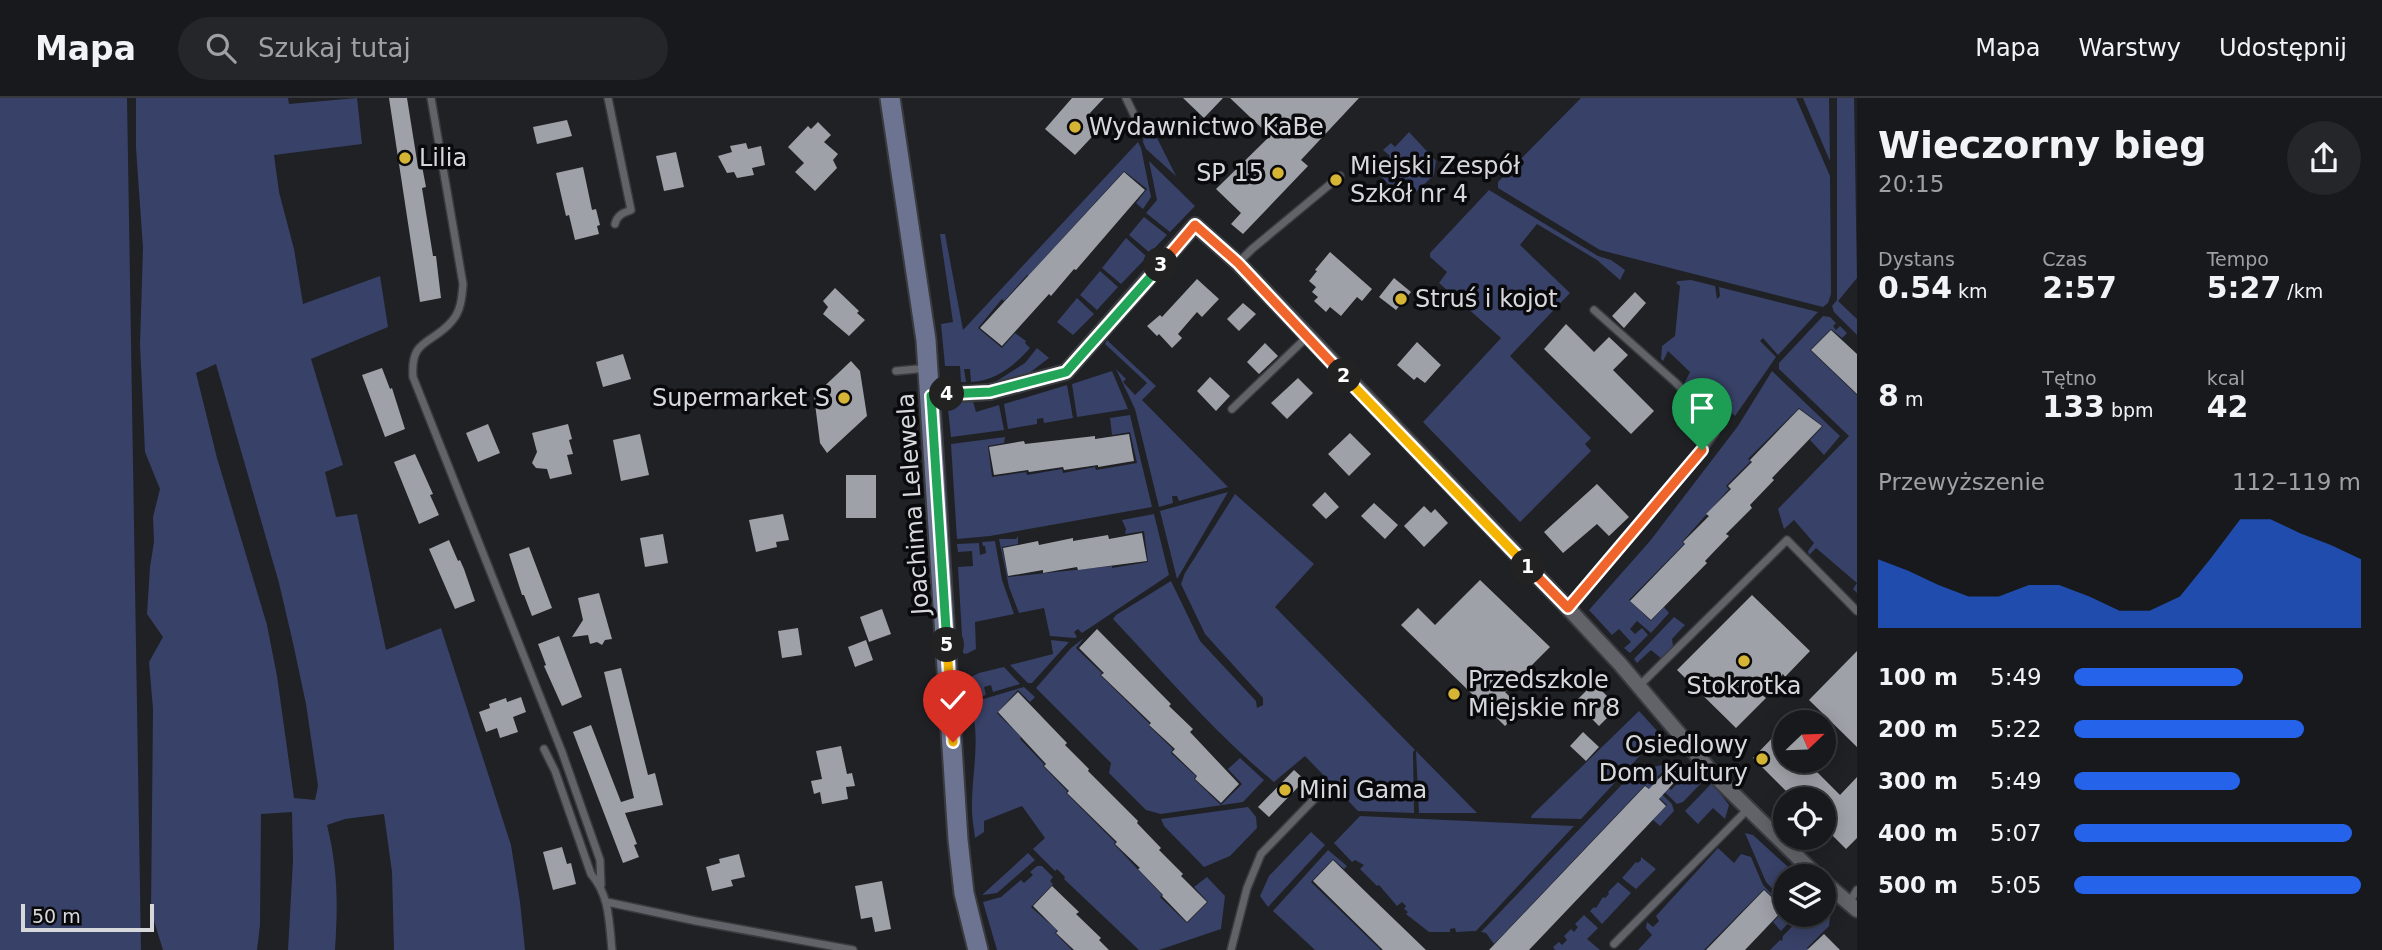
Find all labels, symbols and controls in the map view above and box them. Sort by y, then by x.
search box [178,17,668,80]
text: Mapa [35,29,136,68]
icon: search [202,29,240,67]
text: Szukaj tutaj [258,33,411,63]
text: Mapa [1975,34,2041,62]
text: Warstwy [2079,34,2181,62]
text: Udostępnij [2219,34,2347,62]
place label: Wydawnictwo KaBe [1089,113,1324,141]
marker: Wydawnictwo KaBe [1067,119,1083,135]
button: share [2287,121,2361,195]
text: Wieczorny bieg [1878,123,2206,167]
place label: Lilia [419,144,467,172]
marker: Lilia [397,150,413,166]
place label: Miejski Zespół Szkół nr 4 [1350,152,1520,208]
place label: SP 15 [1196,159,1264,187]
marker: SP 15 [1270,165,1286,181]
text: 20:15 [1878,171,1944,197]
marker: Miejski Zespół Szkół nr 4 [1328,172,1344,188]
pin: 3 [1144,248,1178,282]
text: Dystans [1878,248,1955,270]
text: Czas [2042,248,2087,270]
text: Tempo [2207,248,2269,270]
text: 3 [1154,253,1167,275]
text: 0.54 [1878,270,1952,305]
text: 2:57 [2042,270,2117,305]
text: 5:27 [2207,270,2281,305]
text: km [1952,280,1988,302]
text: /km [2281,280,2323,302]
place label: Struś i kojot [1415,285,1558,313]
marker: Struś i kojot [1393,291,1409,307]
pin: 2 [1326,358,1362,394]
text: 2 [1337,364,1350,386]
text: Tętno [2042,367,2097,389]
text: kcal [2207,367,2245,389]
pin: 4 [930,376,964,412]
pin [1672,378,1732,450]
text: 8 [1878,378,1899,413]
text: 4 [940,382,953,404]
place label: Supermarket S [652,384,830,412]
text: m [1899,388,1923,410]
icon: arrive [1683,389,1721,427]
text: 133 [2042,389,2105,424]
text: 42 [2207,389,2248,424]
marker: Supermarket S [836,390,852,406]
street label: Joachima Lelewela [891,392,935,618]
text: bpm [2105,399,2154,421]
text: Przewyższenie [1878,469,2045,495]
text: 112–119 m [2232,469,2361,495]
pin: 1 [1510,550,1546,584]
text: 1 [1521,555,1534,577]
pin: 5 [930,628,964,662]
text: 5 [940,633,953,655]
marker: Stokrotka [1736,653,1752,669]
text: 100 m [1878,664,1958,690]
text: 5:49 [1990,664,2042,690]
place label: Przedszkole Miejskie nr 8 [1468,666,1620,722]
pin [923,670,983,742]
place label: Stokrotka [1687,672,1801,700]
icon: check [934,681,972,719]
marker: Przedszkole Miejskie nr 8 [1446,686,1462,702]
north arrow [1773,710,1836,774]
map controls [1773,710,1836,927]
text: 200 m [1878,716,1958,742]
text: 5:22 [1990,716,2042,742]
place label: Osiedlowy Dom Kultury [1599,731,1748,787]
marker: Osiedlowy Dom Kultury [1754,751,1770,767]
text: 300 m [1878,768,1958,794]
text: 5:49 [1990,768,2042,794]
place label: Mini Gama [1299,776,1427,804]
marker: Mini Gama [1277,782,1293,798]
button: locate [1773,787,1836,850]
text: 400 m [1878,820,1958,846]
text: 5:07 [1990,820,2042,846]
button: layers [1773,864,1836,927]
text: 500 m [1878,872,1958,898]
text: 5:05 [1990,872,2042,898]
scale bar [21,901,154,933]
text: 50 m [32,905,81,927]

